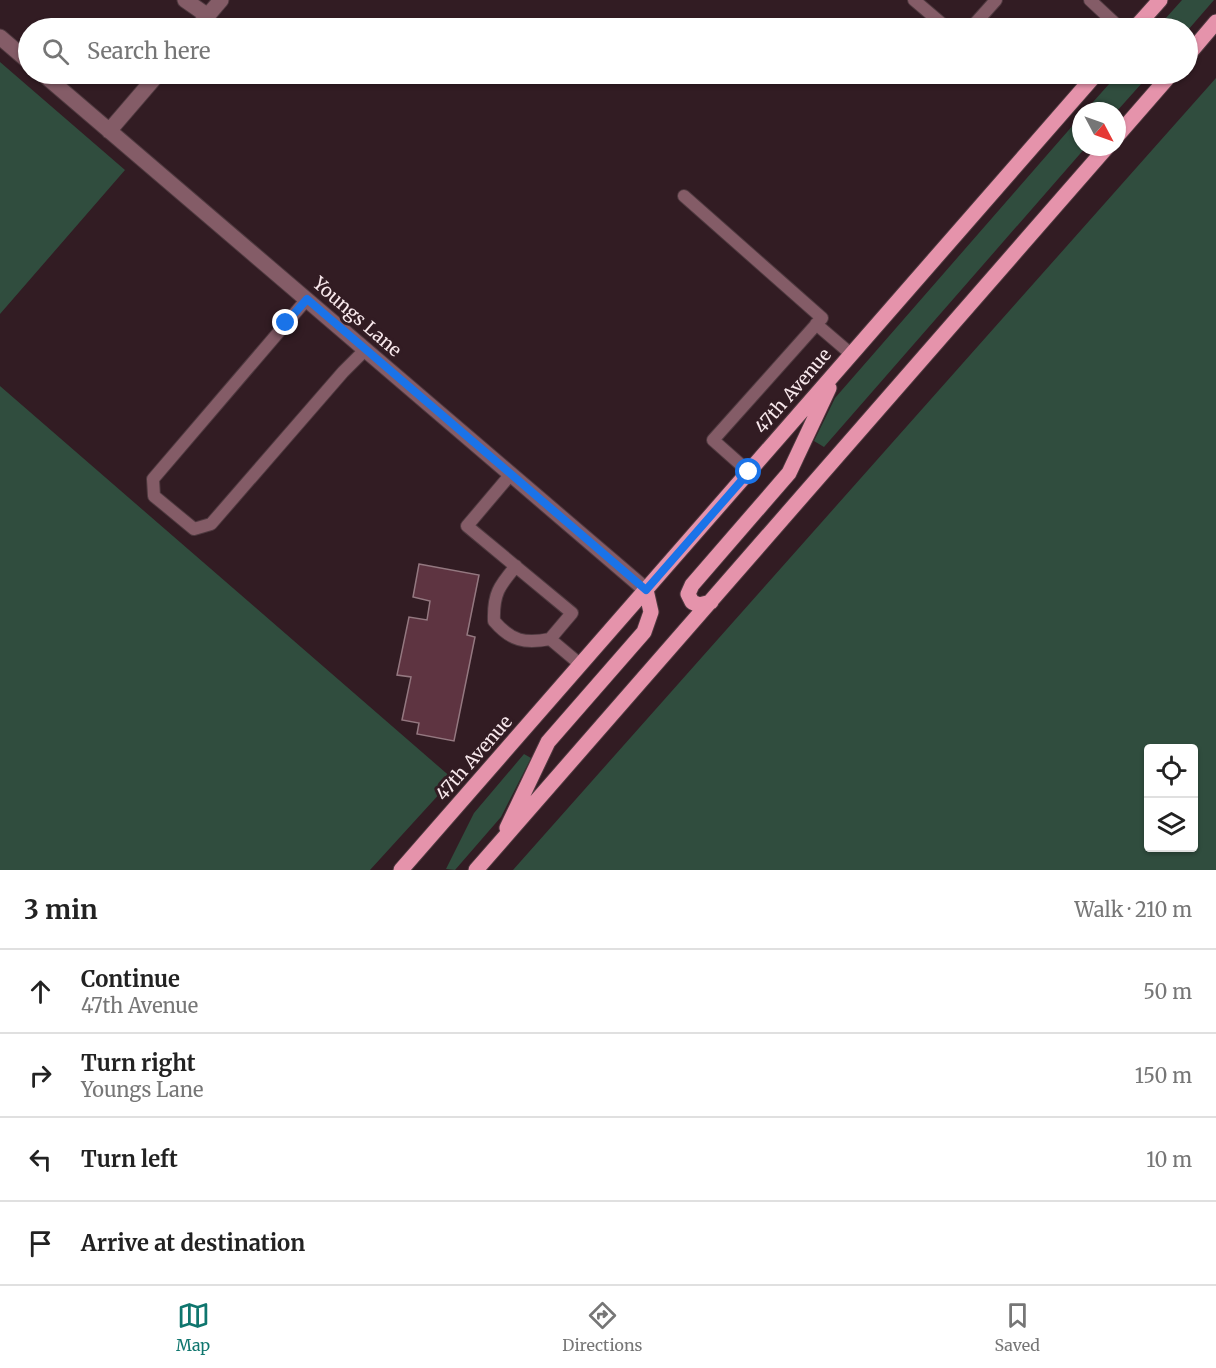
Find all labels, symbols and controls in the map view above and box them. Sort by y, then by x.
search box [18,18,1198,84]
icon: search [39,35,72,68]
text: Search here [87,37,210,65]
north arrow [1072,102,1126,156]
street label: Youngs Lane [307,271,406,361]
route end [272,309,298,335]
street label: 47th Avenue [749,343,836,438]
route start [735,458,761,484]
street label: 47th Avenue [430,710,517,805]
map controls [1144,744,1198,852]
button: locate [1144,744,1198,798]
button: layers [1144,798,1198,852]
text: 3 min [24,893,98,926]
text: Walk · 210 m [1075,897,1192,922]
text: Continue [81,965,180,993]
icon: ahead [24,975,57,1008]
text: 50 m [1143,979,1192,1004]
text: 47th Avenue [81,993,198,1018]
text: Turn right [81,1049,195,1077]
icon: right [24,1059,57,1092]
text: 150 m [1135,1063,1192,1088]
text: Youngs Lane [81,1077,203,1102]
icon: left [24,1143,57,1176]
text: Turn left [81,1145,178,1173]
text: 10 m [1146,1147,1192,1172]
icon: arrive [24,1227,57,1260]
text: Arrive at destination [81,1229,305,1257]
tab: Map [176,1299,210,1355]
tab: Directions [562,1299,642,1355]
tab: Saved [995,1299,1040,1355]

